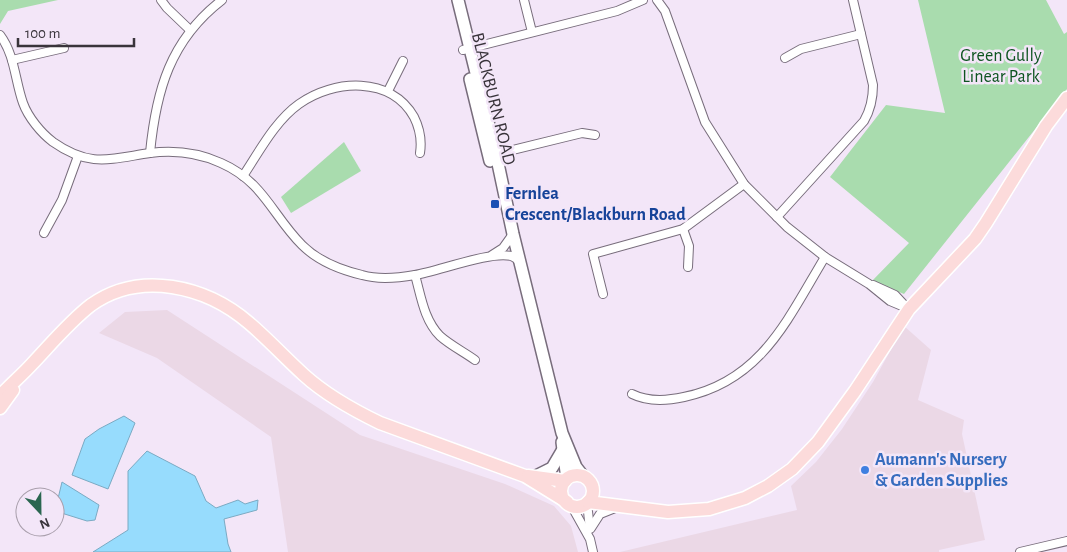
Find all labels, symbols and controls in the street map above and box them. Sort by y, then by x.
scale bar [18,15,134,47]
text: 100 m [25,26,60,41]
street label: BLACKBURN ROAD [468,31,518,167]
park label: Green Gully Linear Park [960,47,1042,86]
place label: Fernlea Crescent/Blackburn Road [505,185,686,224]
marker: Fernlea Crescent/Blackburn Road [489,198,501,210]
place label: Aumann's Nursery & Garden Supplies [875,451,1008,490]
marker: Aumann's Nursery & Garden Supplies [859,464,871,476]
north arrow [15,487,65,537]
text: N [37,515,52,531]

